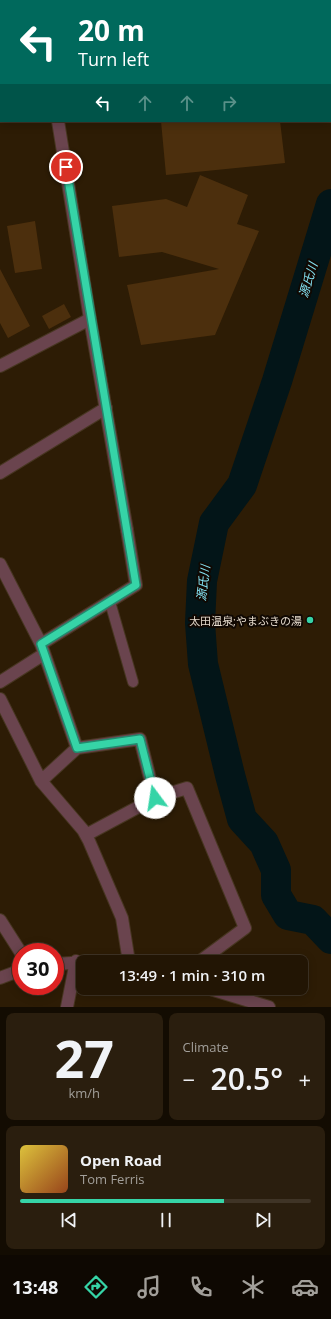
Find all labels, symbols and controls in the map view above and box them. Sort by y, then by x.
text: 20 m [78,11,145,49]
icon: left [12,16,64,68]
text: Turn left [78,47,149,71]
icon: left [92,92,114,114]
icon: ahead [134,92,156,114]
icon: ahead [176,92,198,114]
icon: right [218,92,240,114]
pin [49,150,83,184]
icon: arrive [55,156,77,178]
water label: 源氏川 [295,258,322,300]
water label: 源氏川 [192,562,214,602]
place label: 太田温泉;やまぶきの湯 [189,613,302,628]
marker: 太田温泉;やまぶきの湯 [305,615,315,625]
position arrow [134,777,176,819]
speed limit sign: 30 [12,943,64,995]
text: 13:49 · 1 min · 310 m [119,965,265,985]
text: 27 [55,1022,114,1093]
text: Climate [183,1038,228,1056]
text: 20.5° [210,1058,283,1099]
text: − [183,1064,195,1094]
text: + [298,1064,311,1094]
text: km/h [68,1084,100,1102]
text: Open Road [80,1150,162,1170]
text: Tom Ferris [80,1170,145,1188]
icon: previous [58,1209,80,1231]
icon: pause [155,1209,177,1231]
icon: next [252,1209,274,1231]
icon: directions [82,1273,110,1301]
icon: music [135,1273,163,1301]
icon: phone [187,1273,215,1301]
icon: climate [239,1273,267,1301]
icon: car [291,1273,319,1301]
text: 13:48 [12,1275,58,1299]

